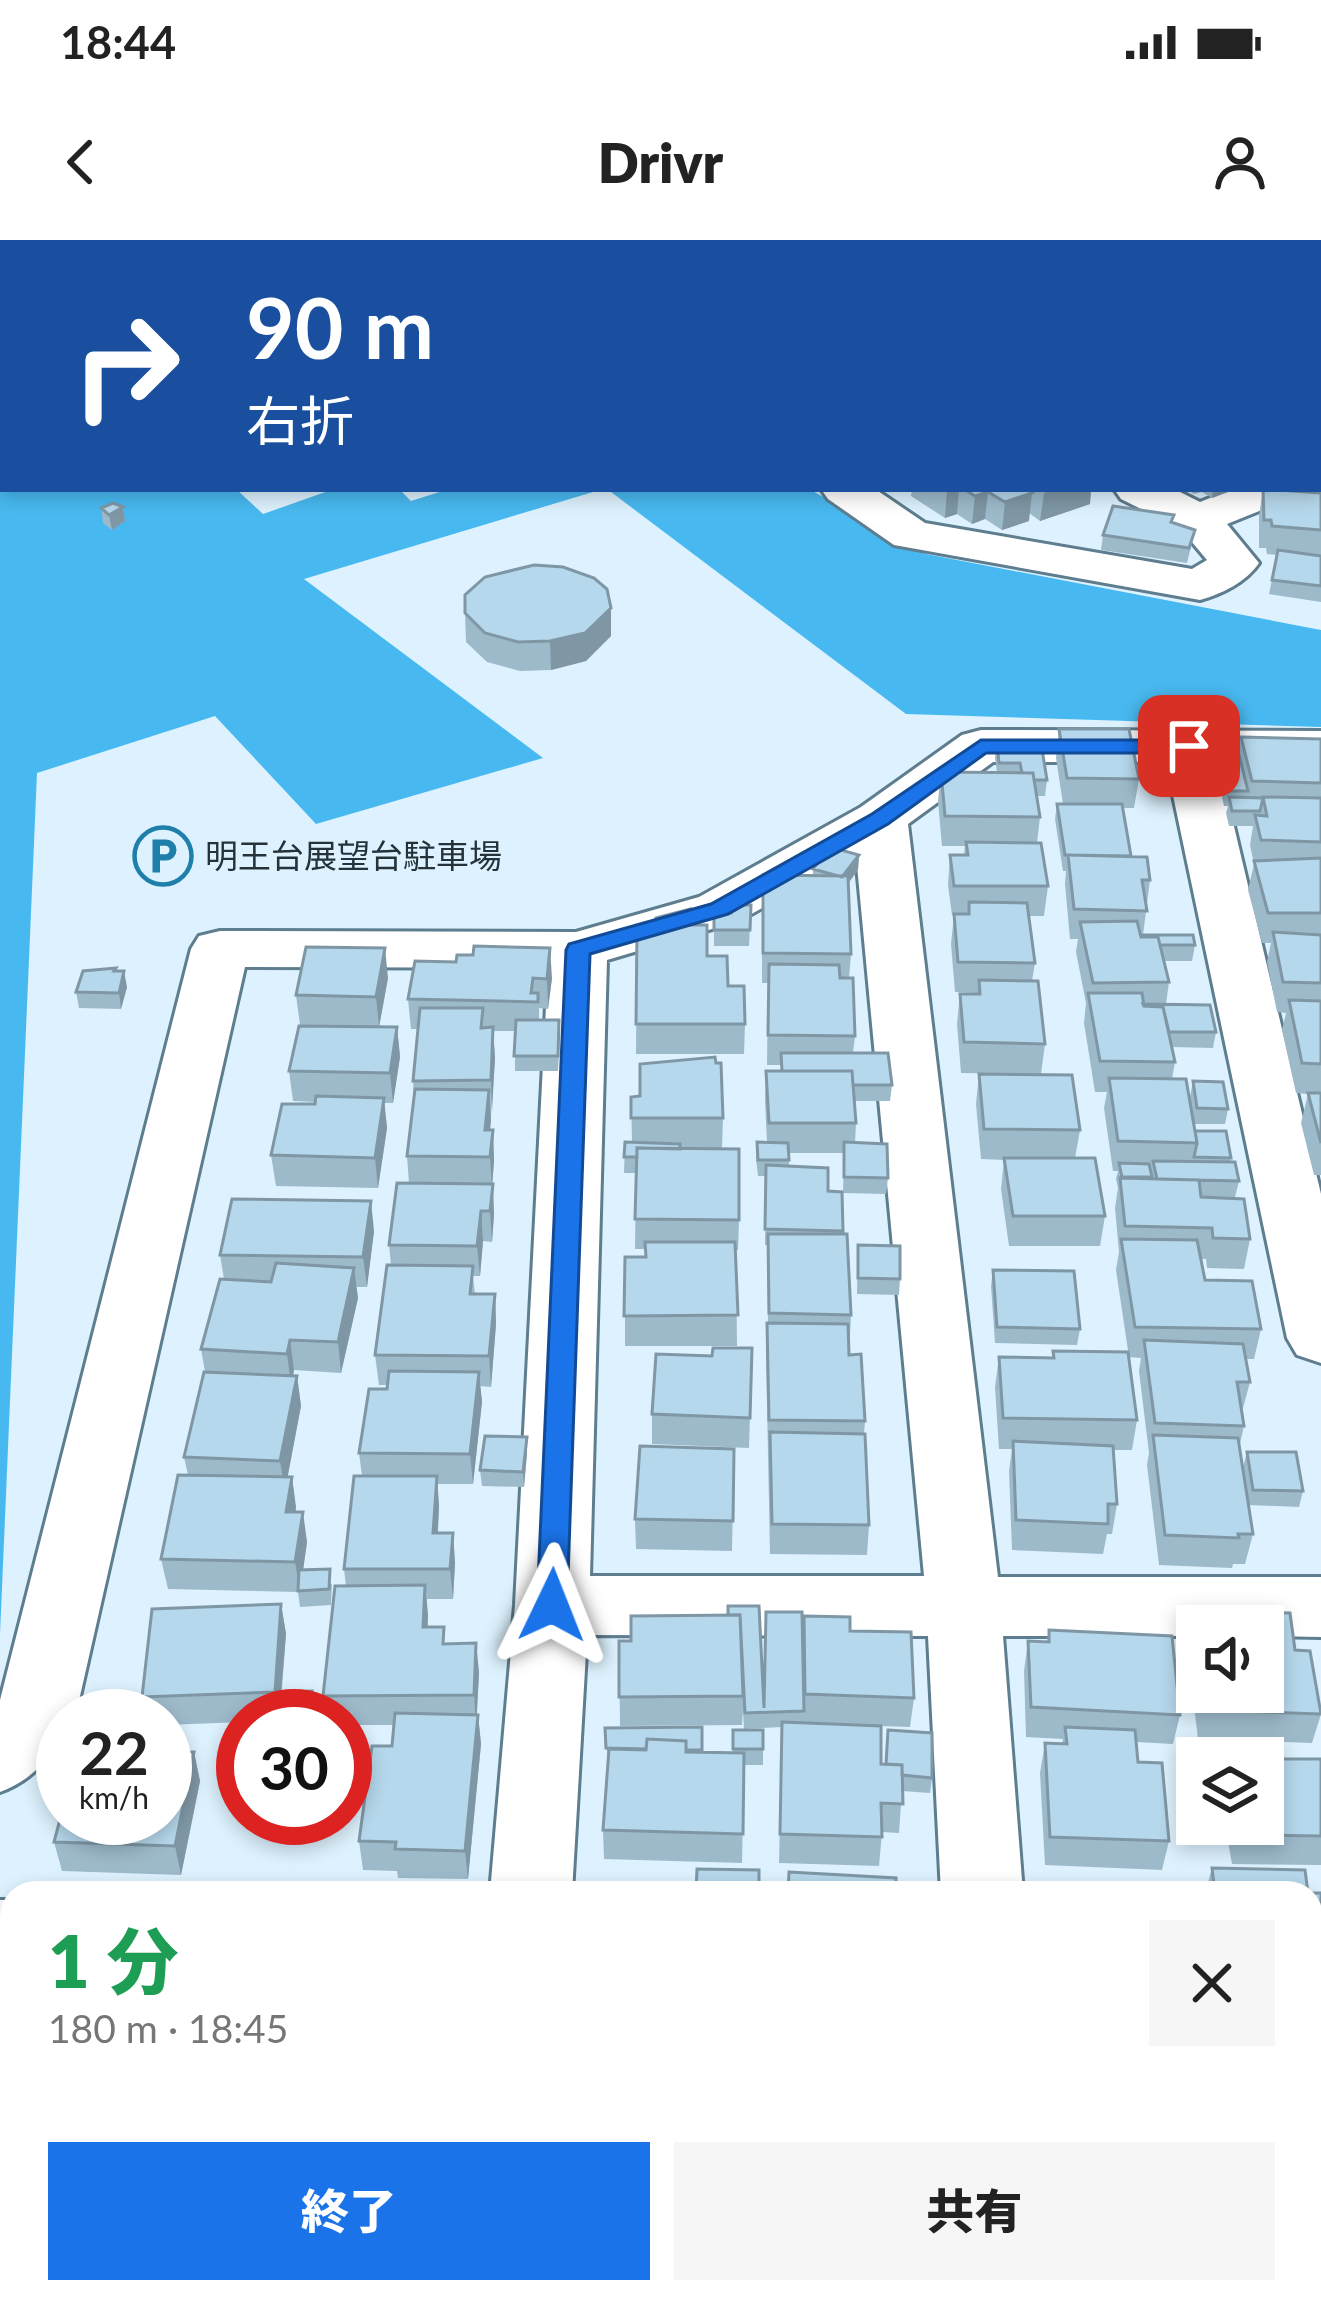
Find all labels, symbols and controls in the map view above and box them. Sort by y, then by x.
text: 18:44 [60,15,176,69]
icon: back [48,129,114,195]
icon: person [1207,129,1273,195]
text: Drivr [598,130,723,195]
text: 90 m [246,276,434,377]
icon: right [48,288,204,444]
text: 右折 [246,388,354,453]
pin [1138,695,1240,797]
icon: arrive [1156,713,1222,779]
parking icon: 明王台展望台駐車場 [132,825,194,887]
place label: 明王台展望台駐車場 [205,835,502,875]
position arrow [489,1542,615,1668]
map controls [1176,1605,1284,1845]
button: sound [1176,1605,1284,1713]
speed limit sign: 30 [216,1689,372,1845]
text: 22 [79,1716,149,1788]
button: layers [1176,1737,1284,1845]
text: km/h [79,1779,149,1815]
text: 1 分 [48,1917,178,2003]
button: close [1149,1920,1275,2046]
text: 180 m · 18:45 [48,2005,288,2051]
button: 終了 [48,2142,650,2280]
button: 共有 [674,2142,1275,2280]

